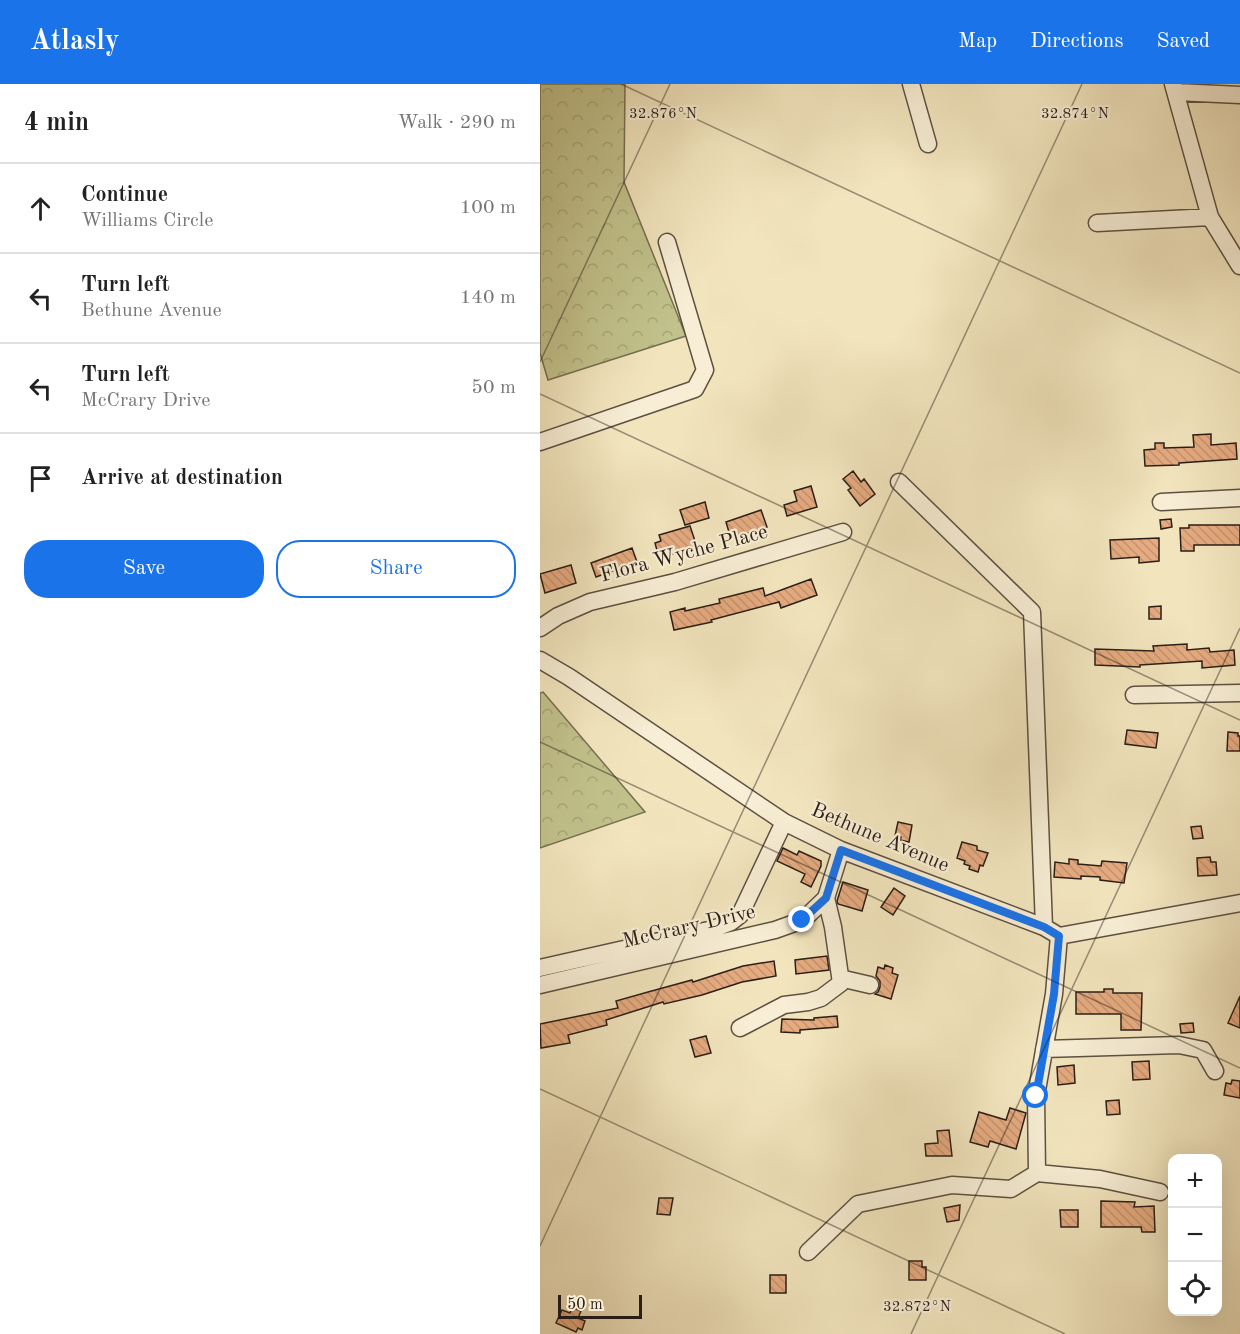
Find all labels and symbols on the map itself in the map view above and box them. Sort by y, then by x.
text: 32.876°N [629,107,697,122]
text: 32.874°N [1041,107,1109,122]
street label: Flora Wyche Place [598,521,770,587]
street label: Bethune Avenue [808,799,952,877]
street label: McCrary Drive [620,901,758,953]
route end [788,906,814,932]
route start [1022,1082,1048,1108]
scale bar [558,1292,642,1320]
text: 32.872°N [883,1300,951,1315]

